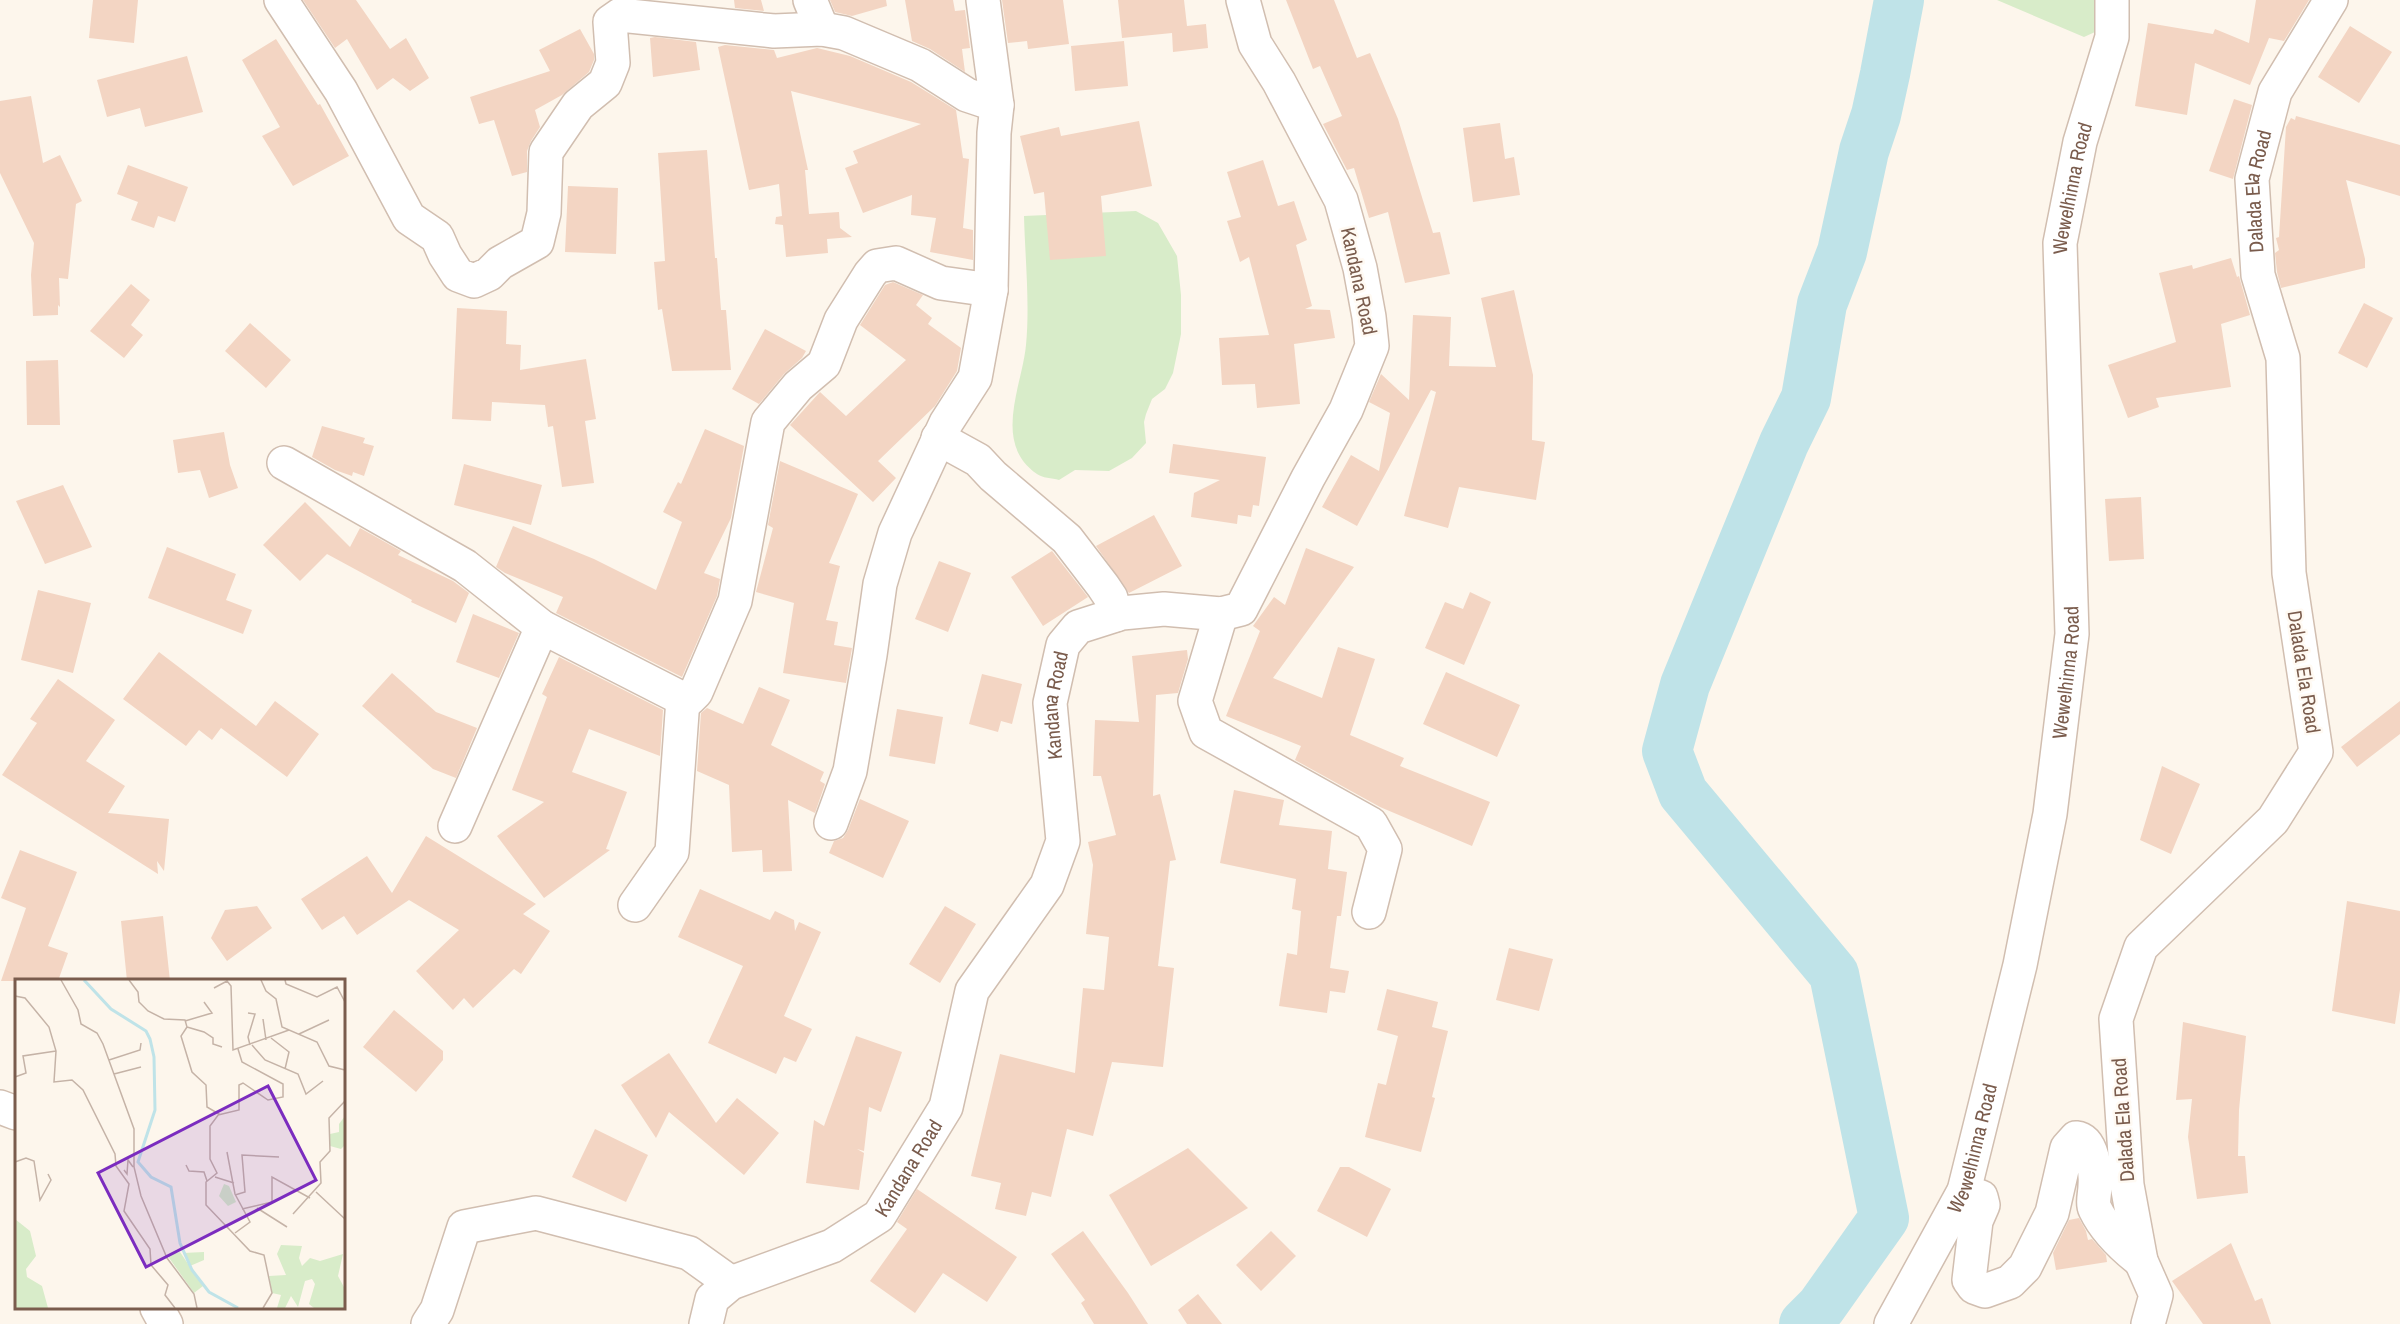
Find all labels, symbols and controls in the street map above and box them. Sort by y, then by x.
street label: Wewelhinna Road [2046,119,2098,254]
street label: Dalada Ela Road [2238,127,2277,253]
street label: Kandana Road [1335,225,1384,337]
street label: Wewelhinna Road [2045,606,2085,741]
street label: Dalada Ela Road [2281,609,2328,735]
street label: Kandana Road [1036,648,1074,761]
inset map [15,979,345,1309]
street label: Dalada Ela Road [2105,1057,2140,1183]
street label: Wewelhinna Road [1940,1081,2003,1218]
street label: Kandana Road [868,1114,948,1222]

